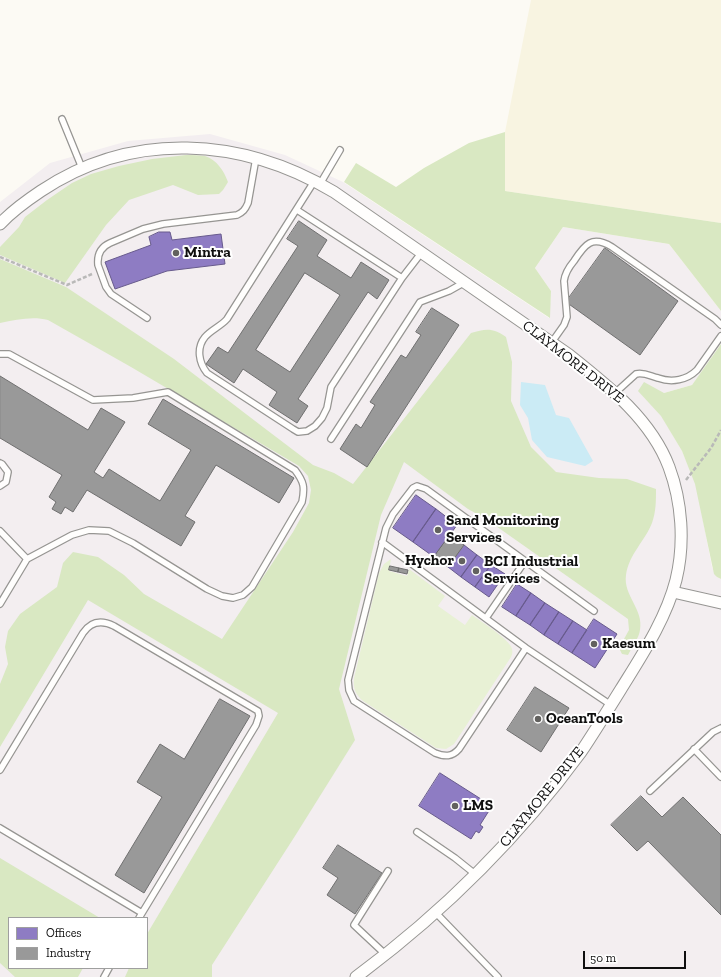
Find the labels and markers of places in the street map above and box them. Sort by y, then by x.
place label: Mintra [184,244,231,262]
marker: Mintra [171,248,181,258]
place label: Sand Monitoring Services [446,512,559,547]
marker: Sand Monitoring Services [433,525,443,535]
place label: Hychor [405,552,454,570]
place label: BCI Industrial Services [484,553,578,588]
marker: Hychor [457,556,467,566]
marker: BCI Industrial Services [471,566,481,576]
place label: Kaesum [602,635,656,653]
marker: Kaesum [589,639,599,649]
place label: OceanTools [546,710,623,728]
marker: OceanTools [533,714,543,724]
place label: LMS [463,797,493,815]
marker: LMS [450,801,460,811]

